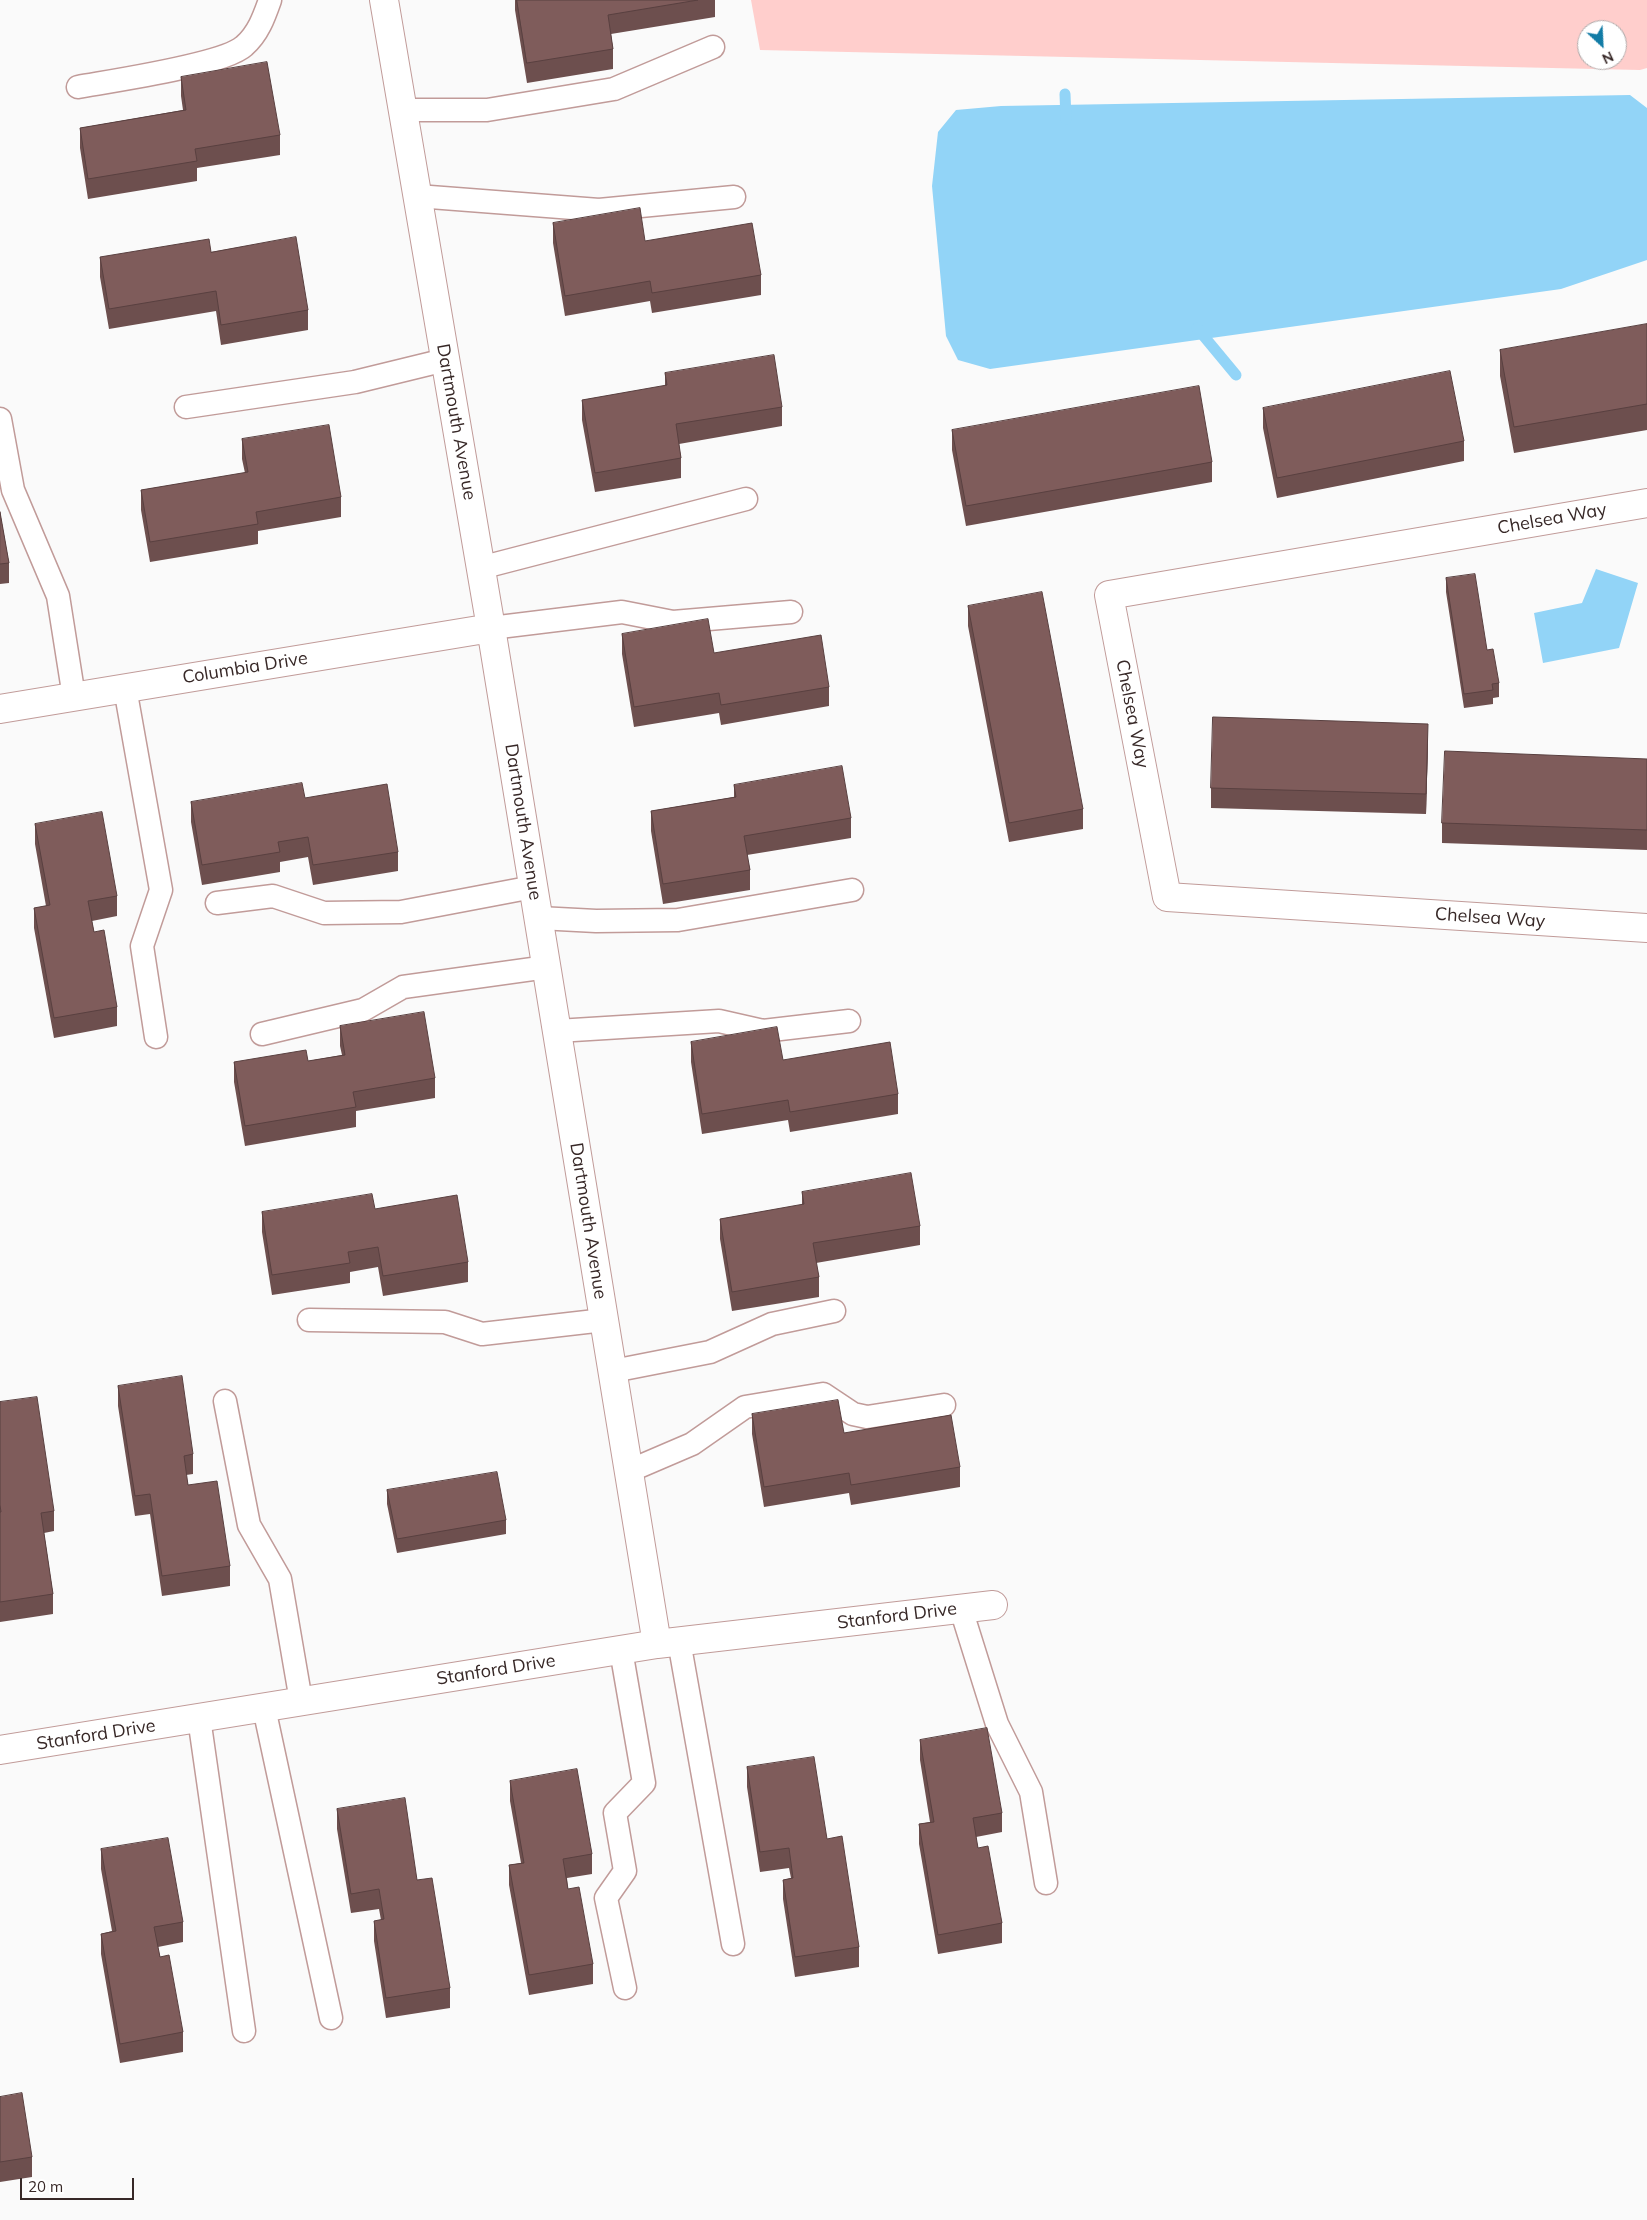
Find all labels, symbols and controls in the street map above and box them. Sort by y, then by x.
north arrow [1577,20,1627,70]
text: N [1599,47,1617,68]
street label: Dartmouth Avenue [432,342,480,502]
street label: Chelsea Way [1496,499,1608,539]
street label: Columbia Drive [181,647,309,689]
street label: Chelsea Way [1111,658,1153,770]
street label: Dartmouth Avenue [500,742,546,902]
street label: Chelsea Way [1434,903,1546,933]
street label: Dartmouth Avenue [565,1141,611,1301]
street label: Stanford Drive [836,1598,958,1634]
street label: Stanford Drive [435,1650,557,1690]
street label: Stanford Drive [35,1715,157,1755]
scale bar [22,2168,136,2200]
text: 20 m [28,2177,63,2196]

